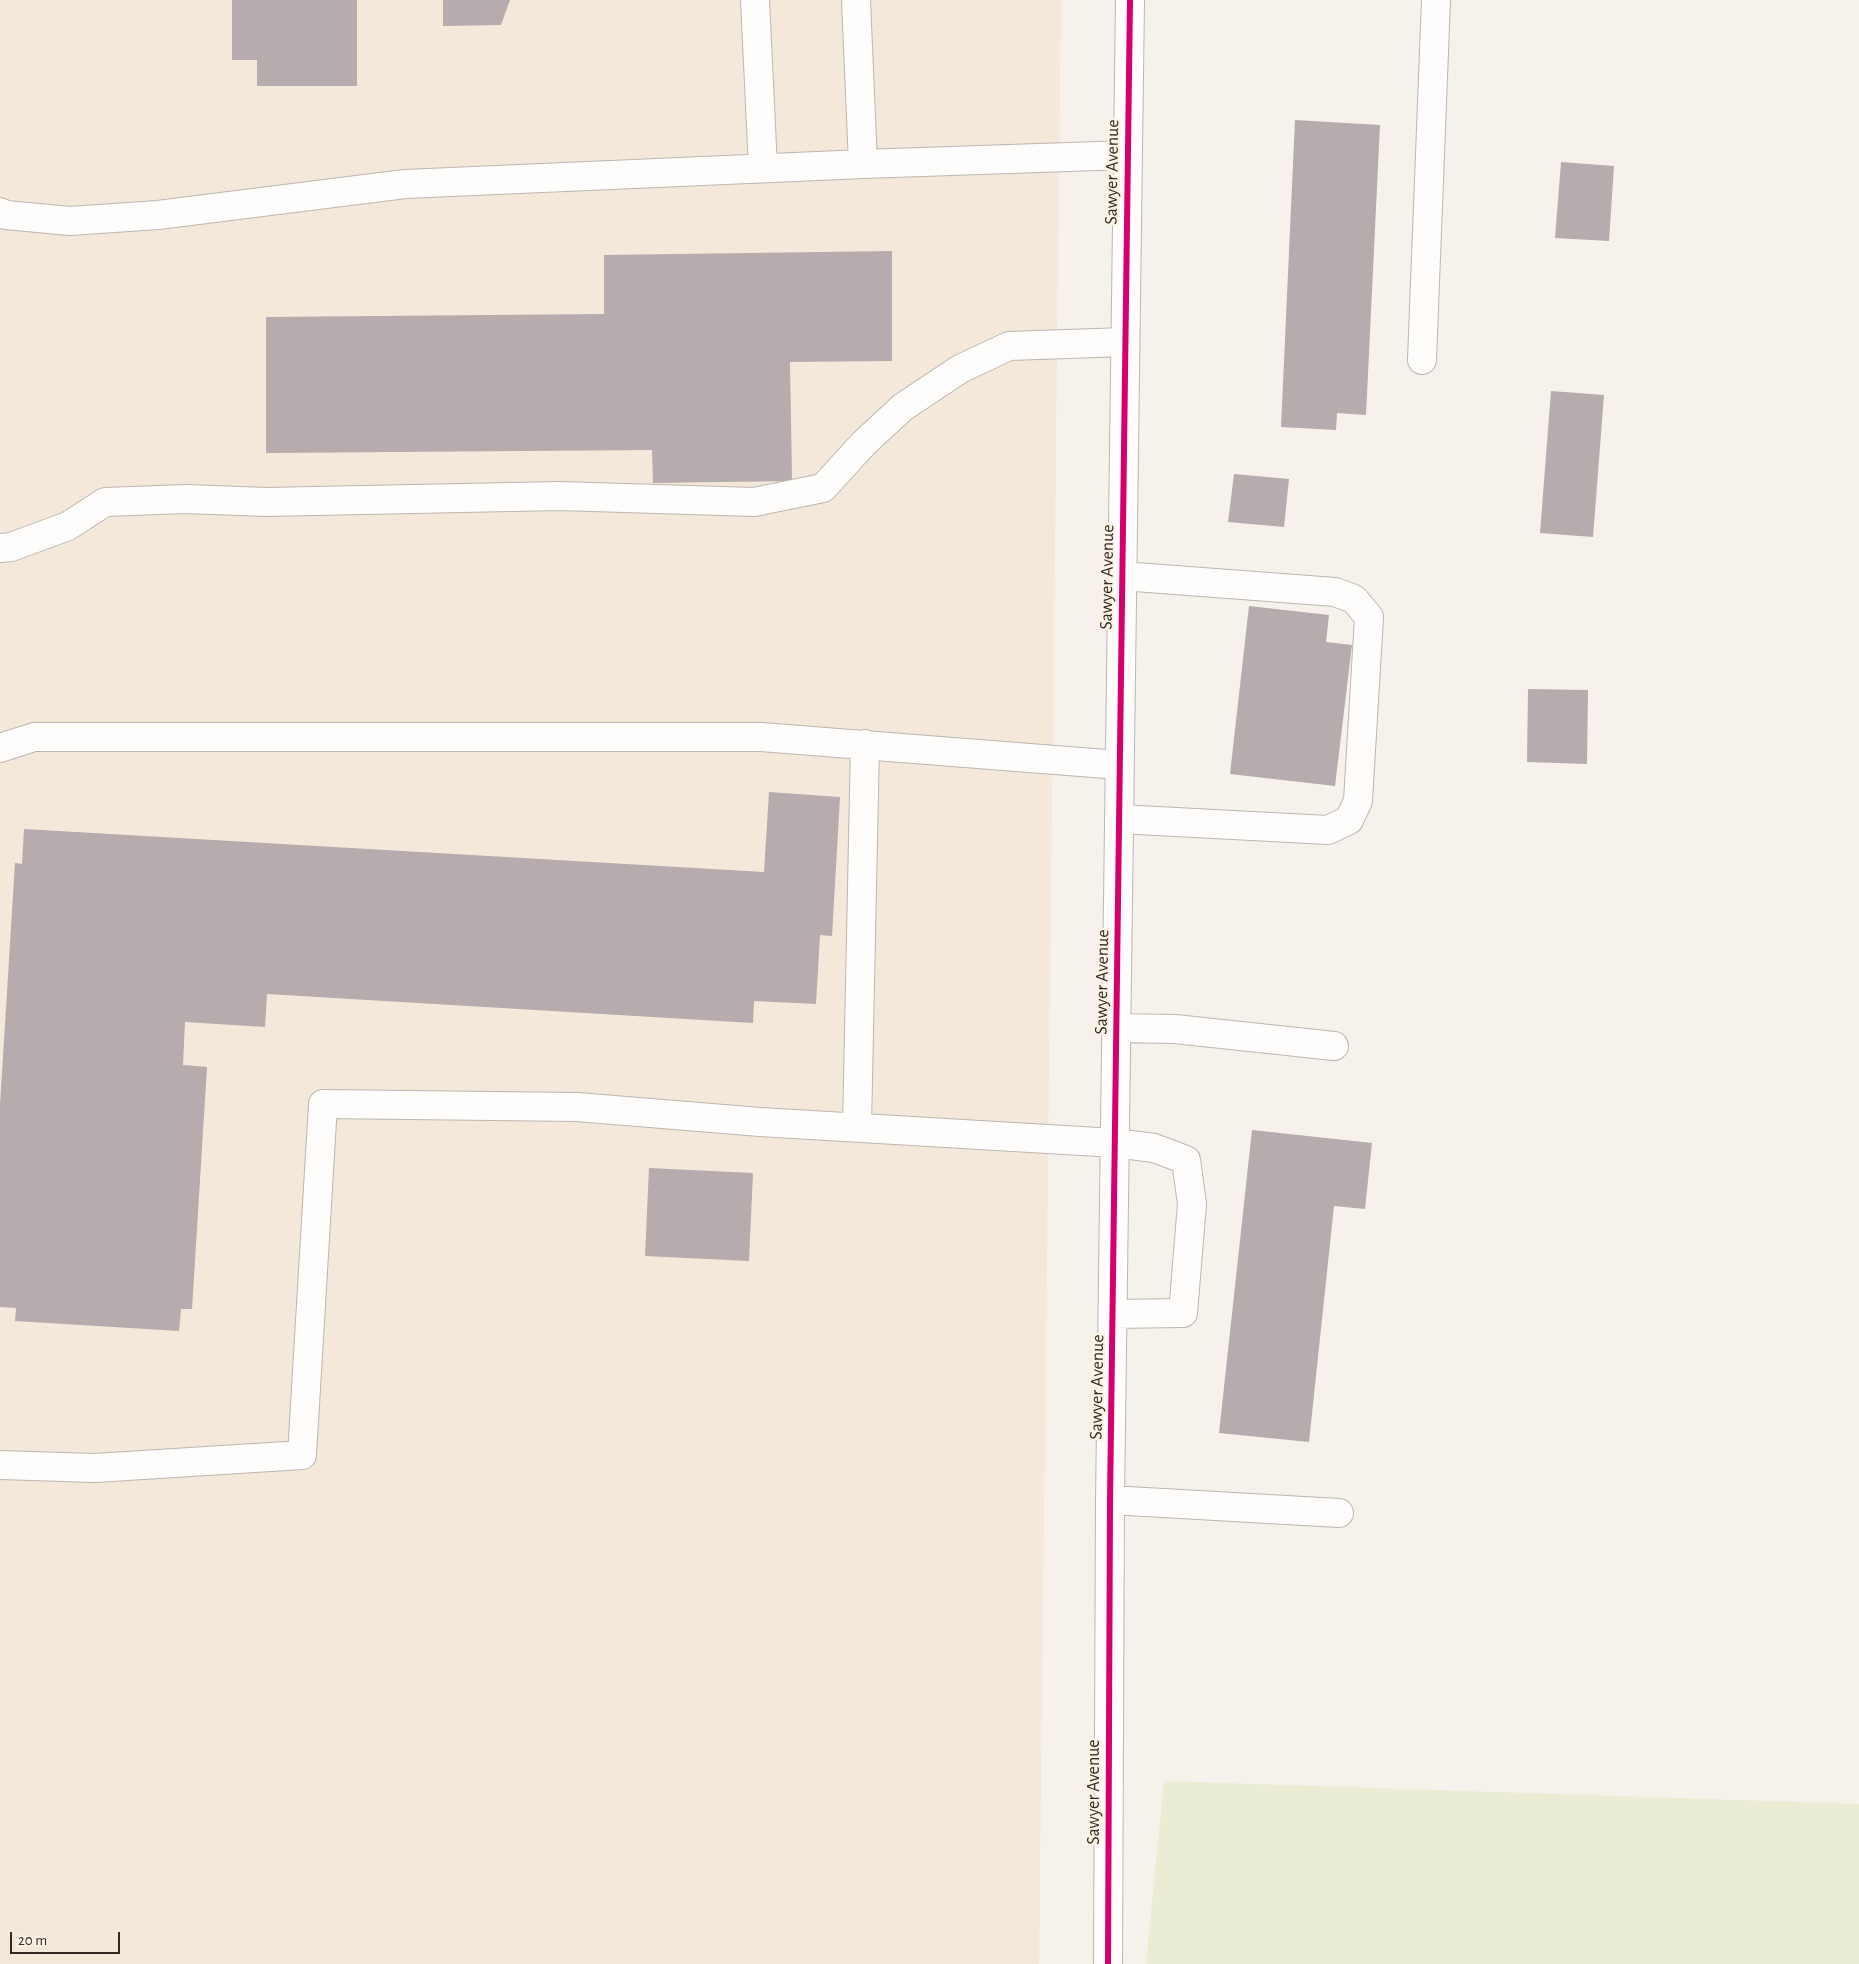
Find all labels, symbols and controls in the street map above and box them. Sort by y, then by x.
street label: Sawyer Avenue [1100,119,1124,225]
street label: Sawyer Avenue [1095,524,1119,630]
street label: Sawyer Avenue [1090,929,1114,1035]
street label: Sawyer Avenue [1085,1334,1109,1440]
street label: Sawyer Avenue [1083,1739,1105,1845]
scale bar [12,1922,122,1954]
text: 20 m [18,1933,47,1948]

